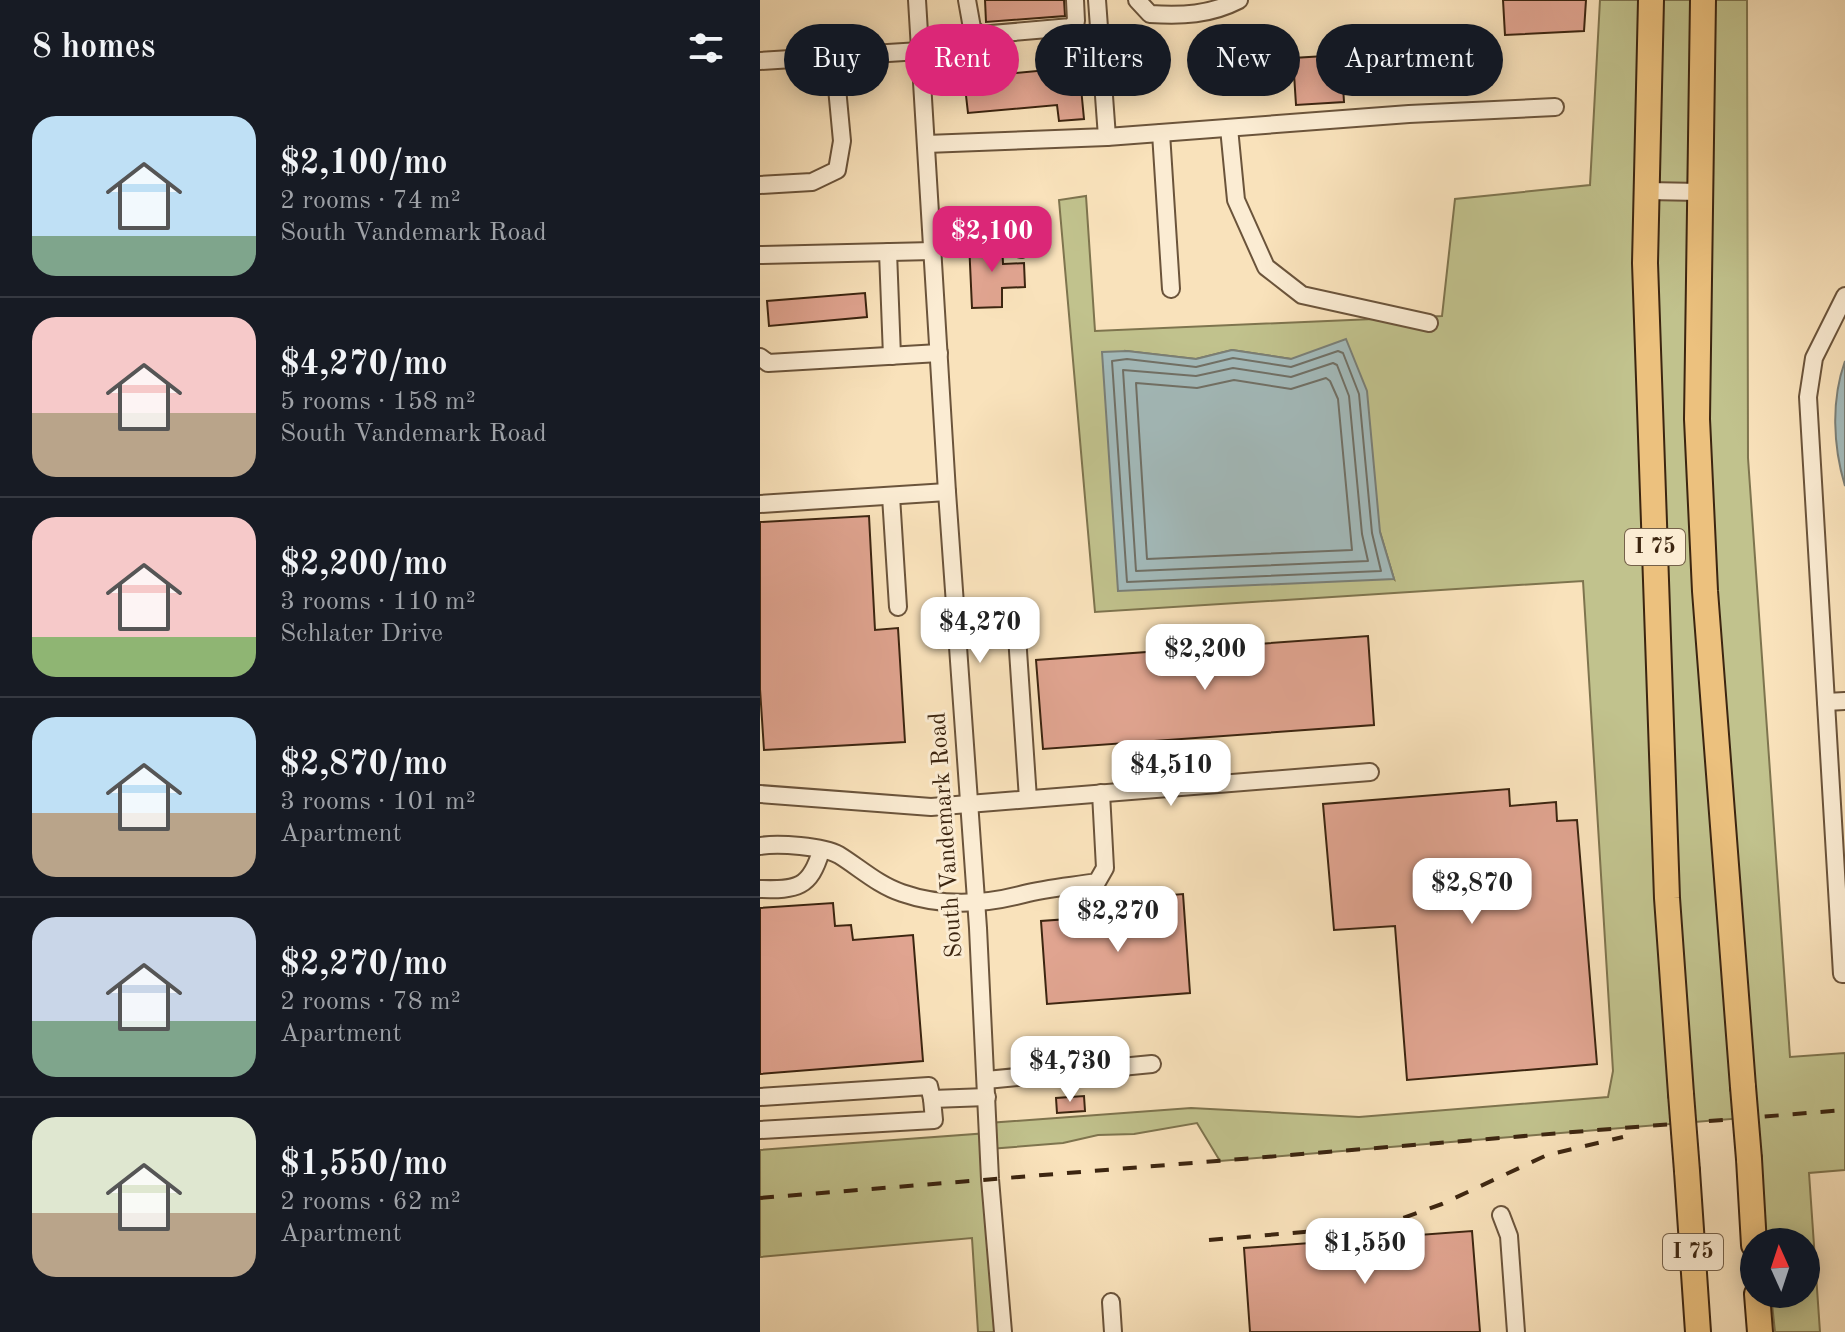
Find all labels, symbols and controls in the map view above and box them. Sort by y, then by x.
chip: Buy [784,24,889,96]
chip: Rent [905,24,1019,96]
chip: Filters [1035,24,1171,96]
chip: New [1187,24,1300,96]
chip: Apartment [1316,24,1503,96]
icon: filters [684,26,728,70]
text: 8 homes [32,31,155,65]
text: $2,100/mo [280,147,448,181]
icon: home [96,148,192,244]
text: 2 rooms · 74 m² [280,188,461,214]
pin: $2,100 [927,206,1057,274]
text: $2,100 [951,219,1033,245]
text: South Vandemark Road [280,220,547,246]
text: $4,270/mo [280,348,448,382]
icon: home [96,349,192,445]
text: 5 rooms · 158 m² [280,389,476,415]
text: South Vandemark Road [280,421,547,447]
road number: I 75 [1625,529,1685,565]
text: $2,200/mo [280,548,448,582]
icon: home [96,549,192,645]
text: 3 rooms · 110 m² [280,589,476,615]
pin: $4,270 [915,597,1045,665]
text: $4,270 [939,610,1021,636]
text: Schlater Drive [280,621,443,647]
pin: $2,200 [1140,624,1270,692]
text: $2,200 [1164,637,1246,663]
street label: South Vandemark Road [926,711,968,959]
pin: $4,510 [1106,740,1236,808]
text: $2,870/mo [280,748,448,782]
icon: home [96,749,192,845]
text: $4,510 [1130,753,1212,779]
text: 3 rooms · 101 m² [280,789,476,815]
text: Apartment [280,821,402,847]
pin: $2,870 [1407,858,1537,926]
text: $2,870 [1431,871,1513,897]
pin: $2,270 [1053,886,1183,954]
text: $2,270 [1077,899,1159,925]
text: $2,270/mo [280,948,448,982]
icon: home [96,949,192,1045]
text: 2 rooms · 78 m² [280,989,461,1015]
text: Apartment [280,1021,402,1047]
pin: $4,730 [1005,1036,1135,1104]
text: $4,730 [1029,1049,1111,1075]
text: $1,550/mo [280,1148,448,1182]
icon: home [96,1149,192,1245]
text: 2 rooms · 62 m² [280,1189,461,1215]
pin: $1,550 [1300,1218,1430,1286]
text: Apartment [280,1221,402,1247]
north arrow [1740,1228,1820,1308]
map controls [1740,1228,1820,1308]
text: $1,550 [1324,1231,1406,1257]
road number: I 75 [1663,1234,1723,1270]

